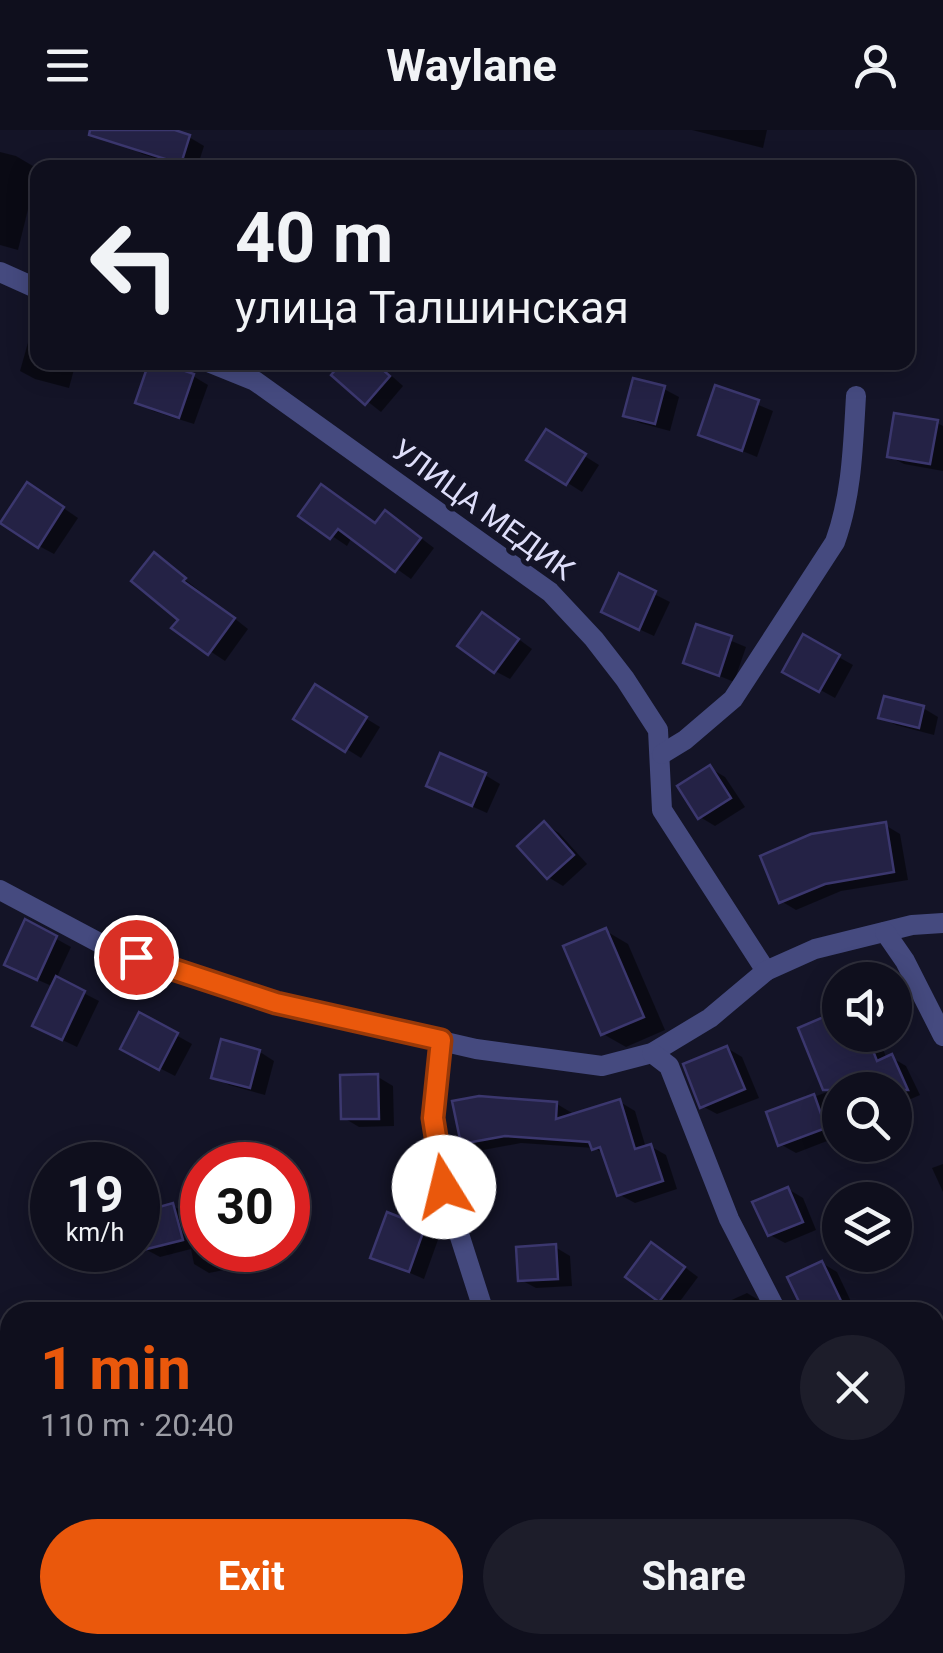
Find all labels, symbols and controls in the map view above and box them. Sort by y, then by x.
icon: menu [40,38,95,93]
icon: person [848,38,903,93]
text: Waylane [386,39,557,92]
text: 40 m [235,197,393,279]
icon: left [70,200,200,330]
text: улица Талшинская [235,281,629,334]
street label: УЛИЦА МЕДИК [385,432,582,588]
pin [94,915,179,1000]
icon: arrive [109,930,164,985]
map controls [822,962,912,1272]
button: sound [822,962,912,1052]
button: search [822,1072,912,1162]
position arrow [392,1135,496,1239]
speed limit sign: 30 [180,1142,310,1272]
text: 19 [66,1166,124,1224]
button: layers [822,1182,912,1272]
text: km/h [66,1218,124,1247]
text: 1 min [40,1333,191,1404]
button: close [800,1335,905,1440]
text: 110 m · 20:40 [40,1406,234,1444]
button: Exit [40,1519,463,1634]
button: Share [483,1519,905,1634]

